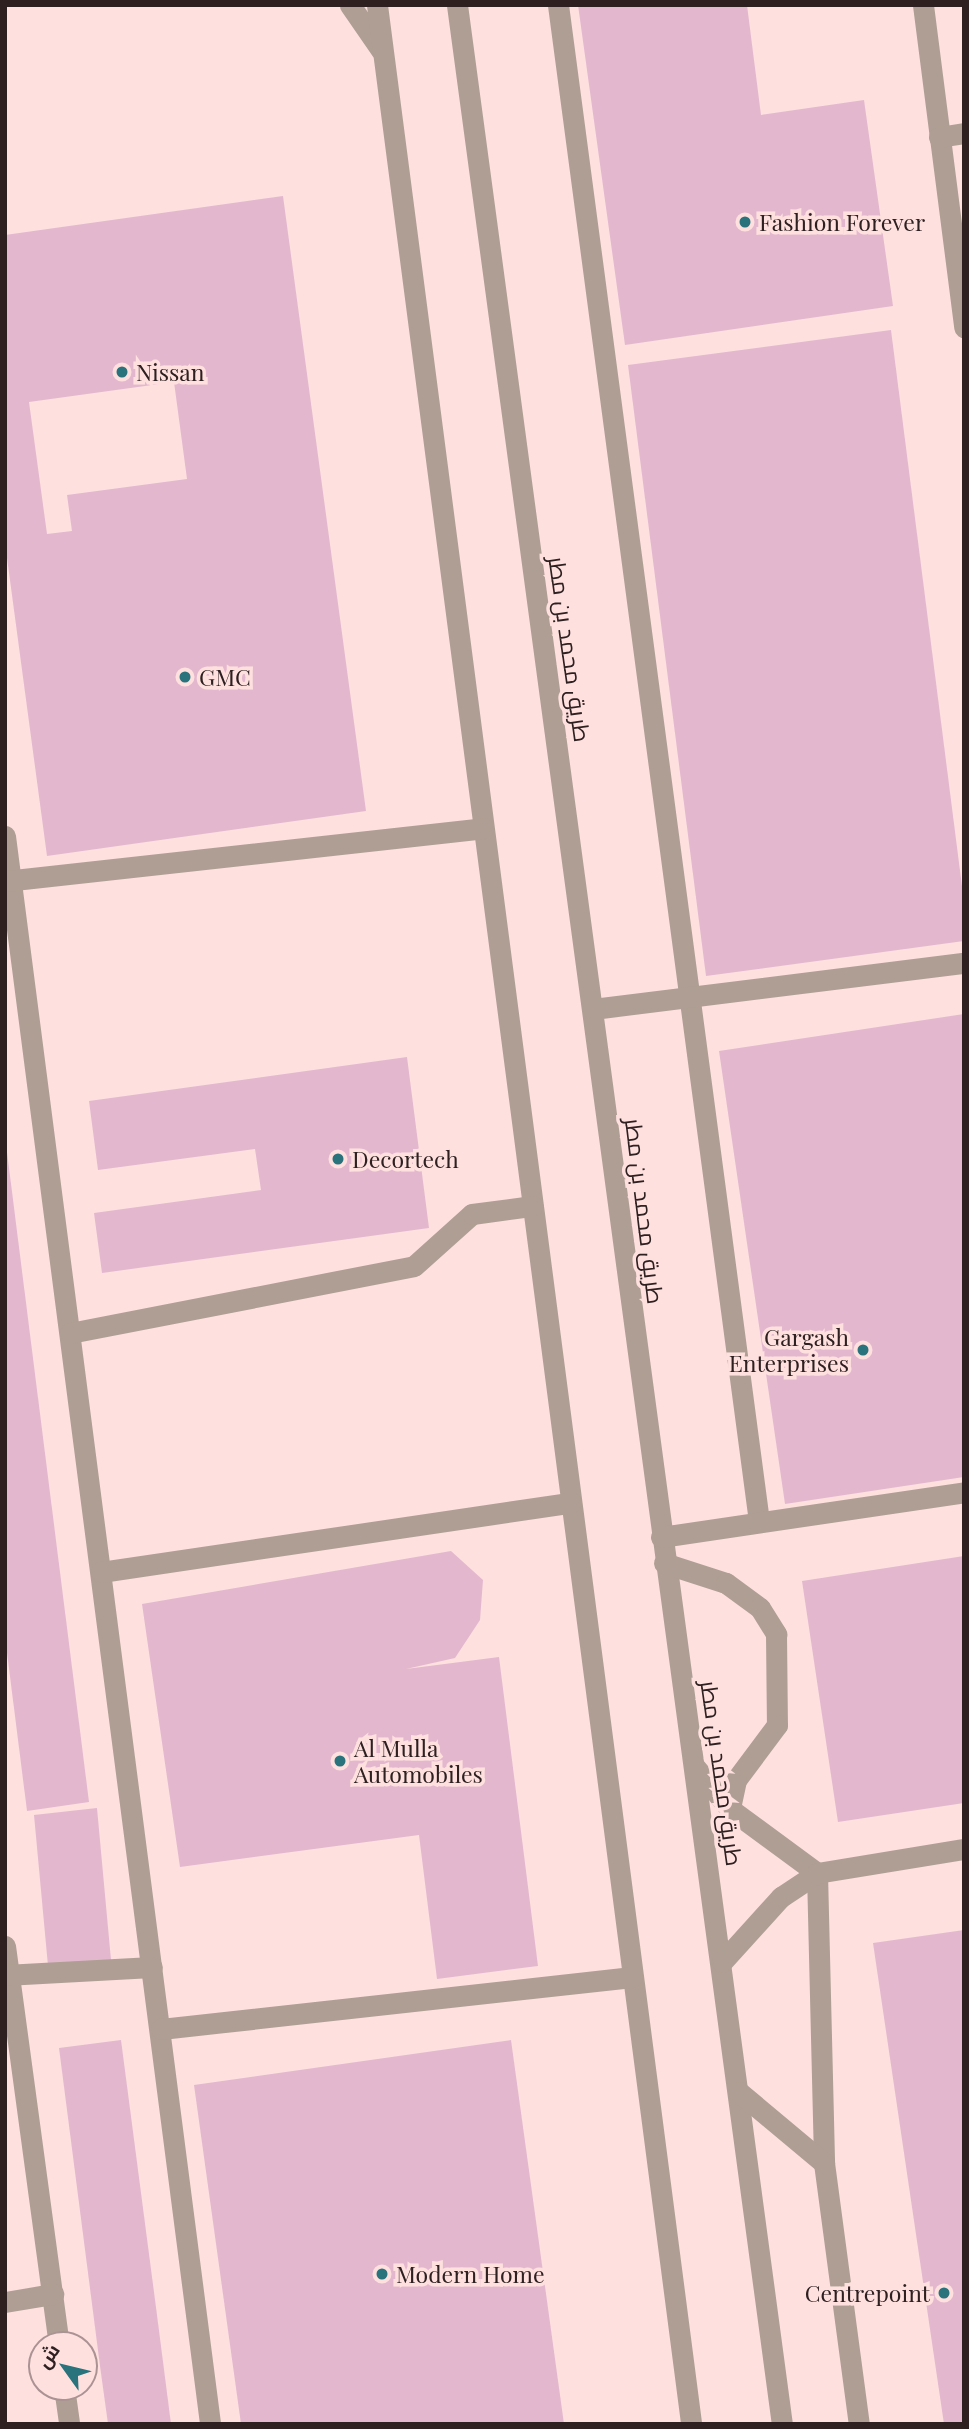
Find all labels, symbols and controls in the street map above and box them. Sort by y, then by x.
place label: Fashion Forever [759,208,925,236]
marker: Fashion Forever [737,214,753,230]
place label: Nissan [136,358,204,386]
marker: Nissan [114,364,130,380]
street label: طريق محمد بن مطر [543,554,597,744]
place label: GMC [199,663,251,691]
marker: GMC [177,669,193,685]
street label: طريق محمد بن مطر [620,1116,670,1306]
place label: Decortech [352,1145,459,1173]
marker: Decortech [330,1151,346,1167]
place label: Gargash Enterprises [729,1323,849,1377]
marker: Gargash Enterprises [855,1342,871,1358]
street label: طريق محمد بن مطر [695,1678,749,1868]
place label: Al Mulla Automobiles [354,1734,483,1788]
marker: Al Mulla Automobiles [332,1753,348,1769]
place label: Modern Home [396,2260,545,2288]
marker: Modern Home [374,2266,390,2282]
place label: Centrepoint [805,2279,930,2307]
marker: Centrepoint [936,2285,952,2301]
north arrow [28,2331,98,2401]
text: ش [30,2338,65,2373]

